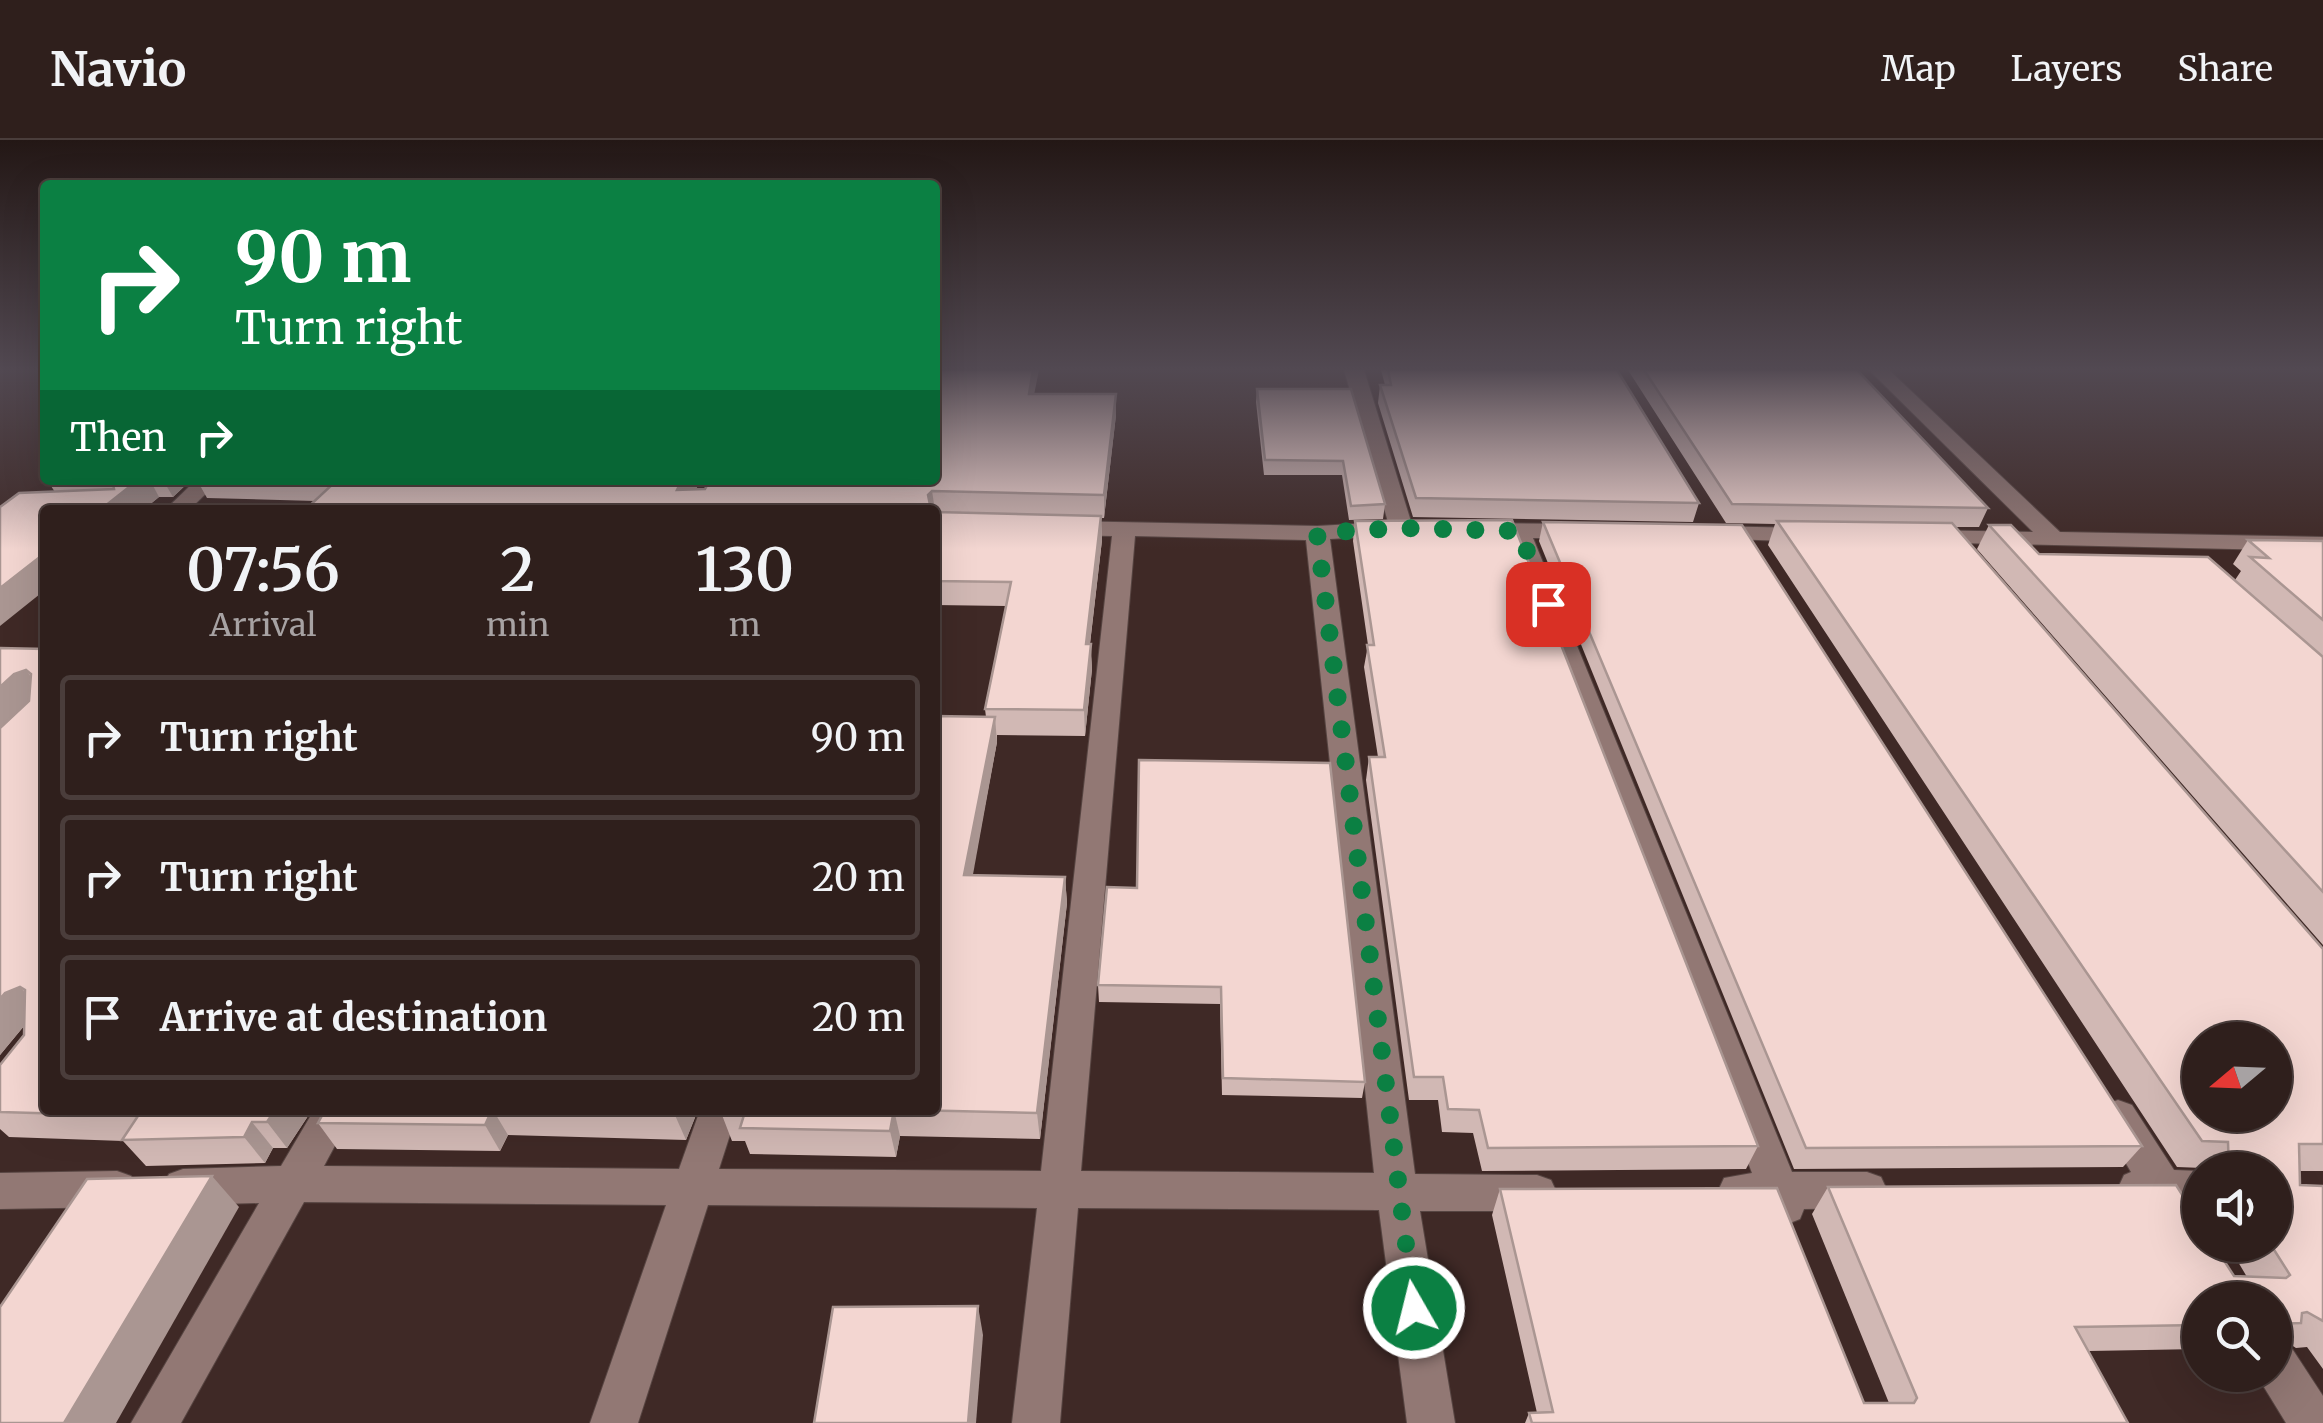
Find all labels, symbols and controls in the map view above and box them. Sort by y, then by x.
text: Navio [50,39,186,99]
text: Map [1881,47,1956,91]
text: Layers [2011,47,2122,91]
text: Share [2177,47,2273,91]
text: 90 m [235,213,412,301]
icon: right [70,220,200,350]
text: Turn right [235,300,463,356]
icon: right [187,410,242,465]
text: Then [70,414,167,461]
text: 07:56 [186,532,340,607]
text: 2 [500,532,535,607]
text: 130 [695,532,794,607]
pin [1506,562,1591,647]
icon: arrive [1521,577,1576,632]
text: Arrival [210,605,316,645]
text: min [486,605,549,645]
text: m [729,605,761,645]
icon: right [75,710,130,765]
text: Turn right [160,714,358,761]
text: 90 m [811,714,905,761]
icon: right [75,850,130,905]
text: Turn right [160,854,358,901]
text: 20 m [812,854,905,901]
icon: arrive [75,990,130,1045]
text: Arrive at destination [160,994,547,1041]
text: 20 m [812,994,905,1041]
north arrow [2182,1022,2292,1132]
map controls [2182,1022,2292,1392]
button: sound [2182,1152,2292,1262]
position arrow [1362,1256,1466,1360]
button: search [2182,1282,2292,1392]

